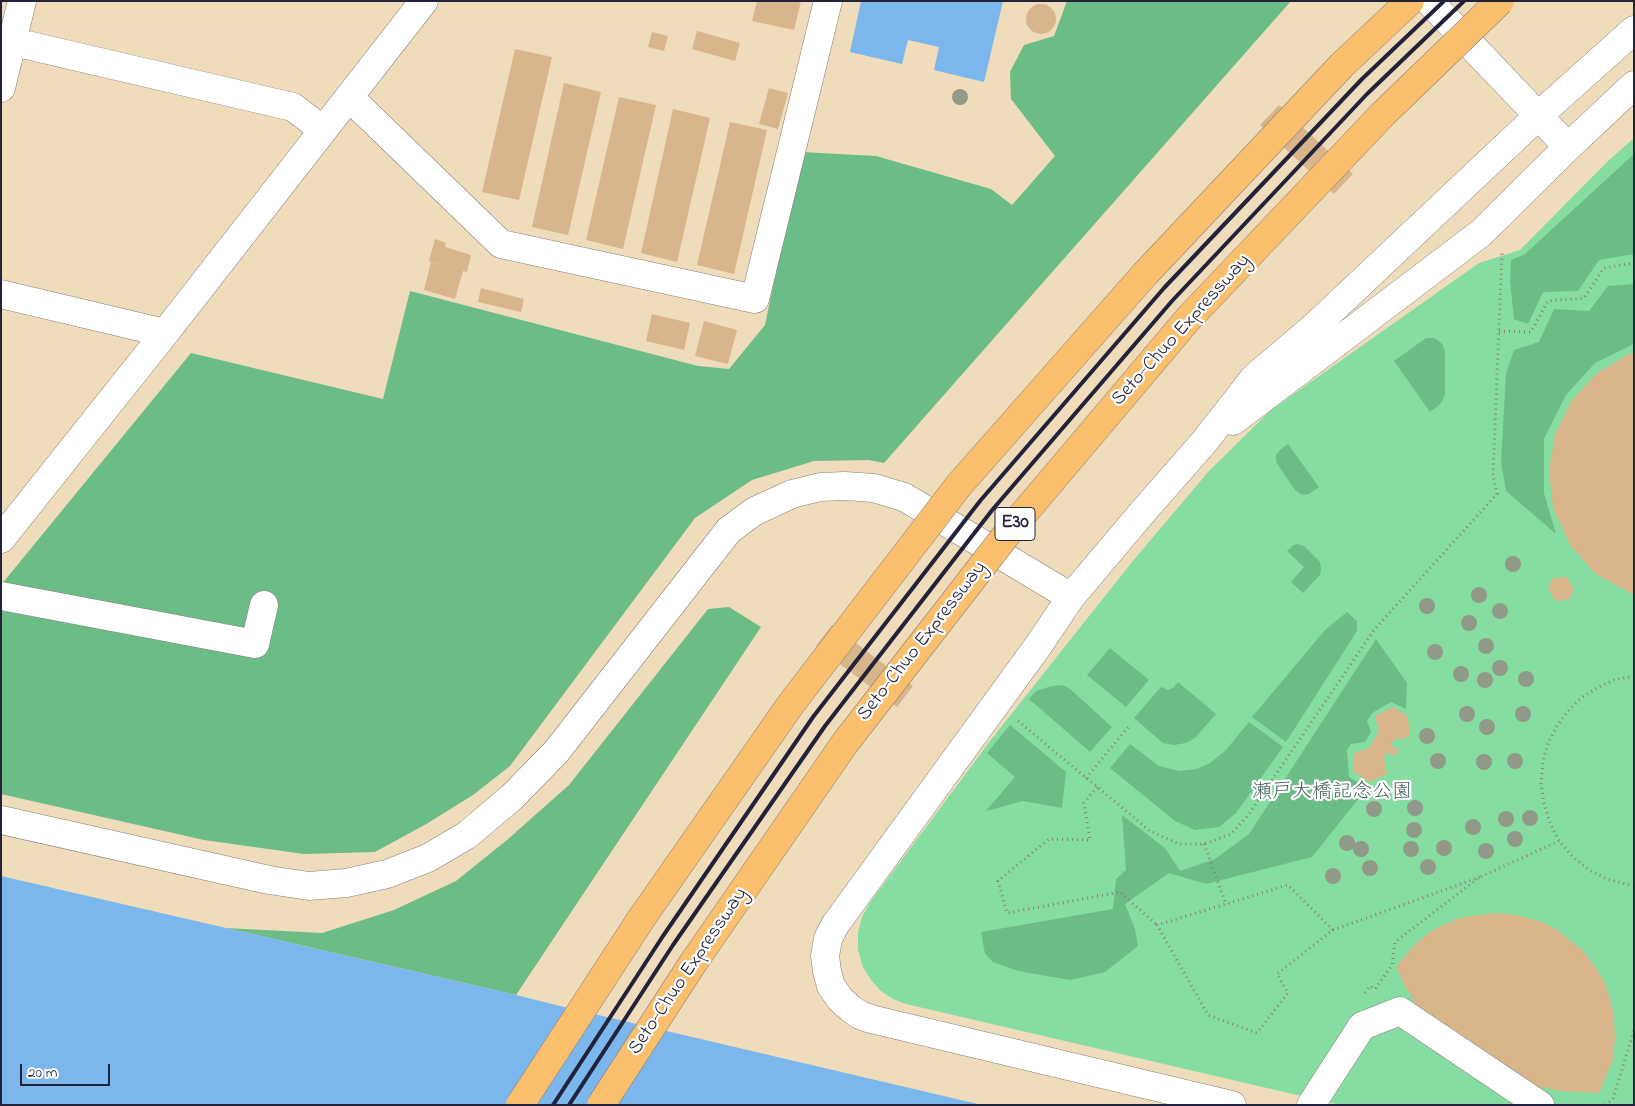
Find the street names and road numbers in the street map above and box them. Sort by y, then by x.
street label: Seto-Chuo Expressway [1107,250,1257,412]
road number: E30 [995,508,1035,540]
street label: Seto-Chuo Expressway [853,557,993,727]
street label: Seto-Chuo Expressway [624,884,754,1060]

